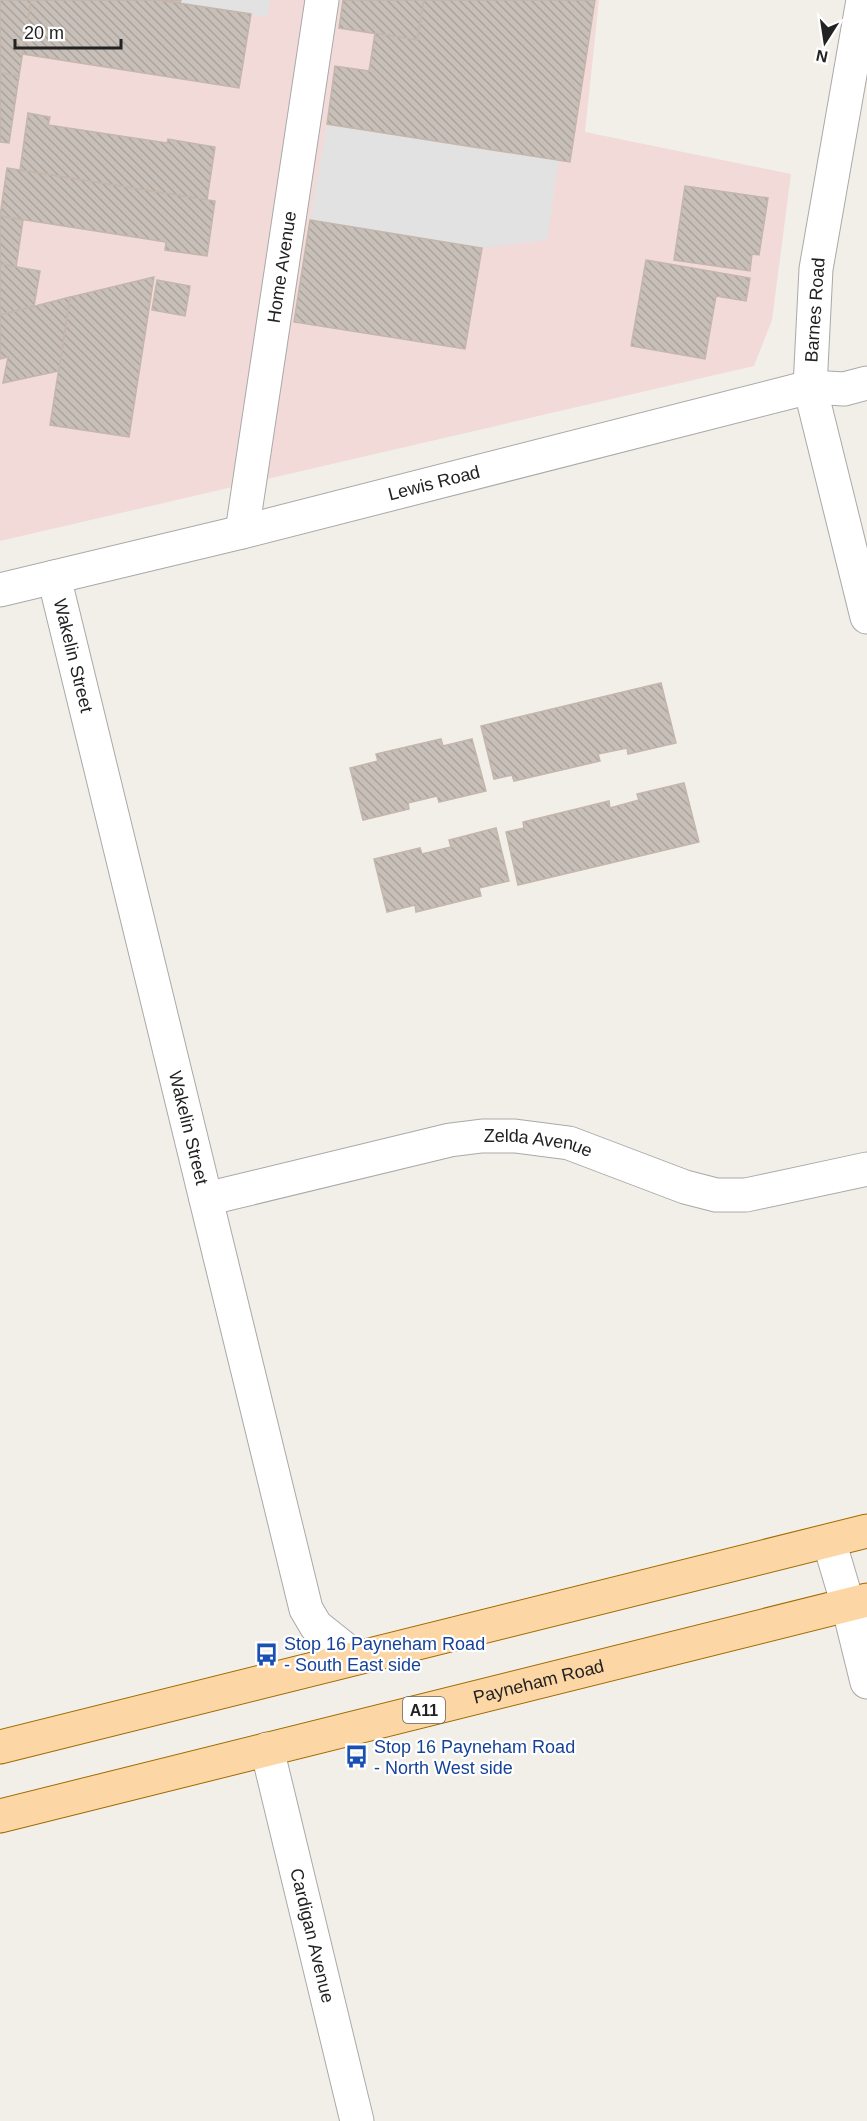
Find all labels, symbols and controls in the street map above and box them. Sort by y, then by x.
scale bar [15,12,122,50]
north arrow [795,12,855,72]
text: 20 m [24,23,64,43]
text: N [815,47,829,66]
street label: Home Avenue [264,210,300,324]
street label: Barnes Road [801,257,829,363]
street label: Lewis Road [386,462,482,504]
street label: Wakelin Street [50,597,97,715]
street label: Wakelin Street [165,1069,212,1187]
street label: Zelda Avenue [484,1126,595,1161]
place label: Stop 16 Payneham Road - South East side [284,1634,485,1675]
bus stop icon: Stop 16 Payneham Road - South East side [253,1641,279,1667]
street label: Payneham Road [471,1656,606,1708]
road number: A11 [403,1697,445,1723]
place label: Stop 16 Payneham Road - North West side [374,1737,575,1778]
bus stop icon: Stop 16 Payneham Road - North West side [343,1744,369,1770]
street label: Cardigan Avenue [286,1866,338,2005]

